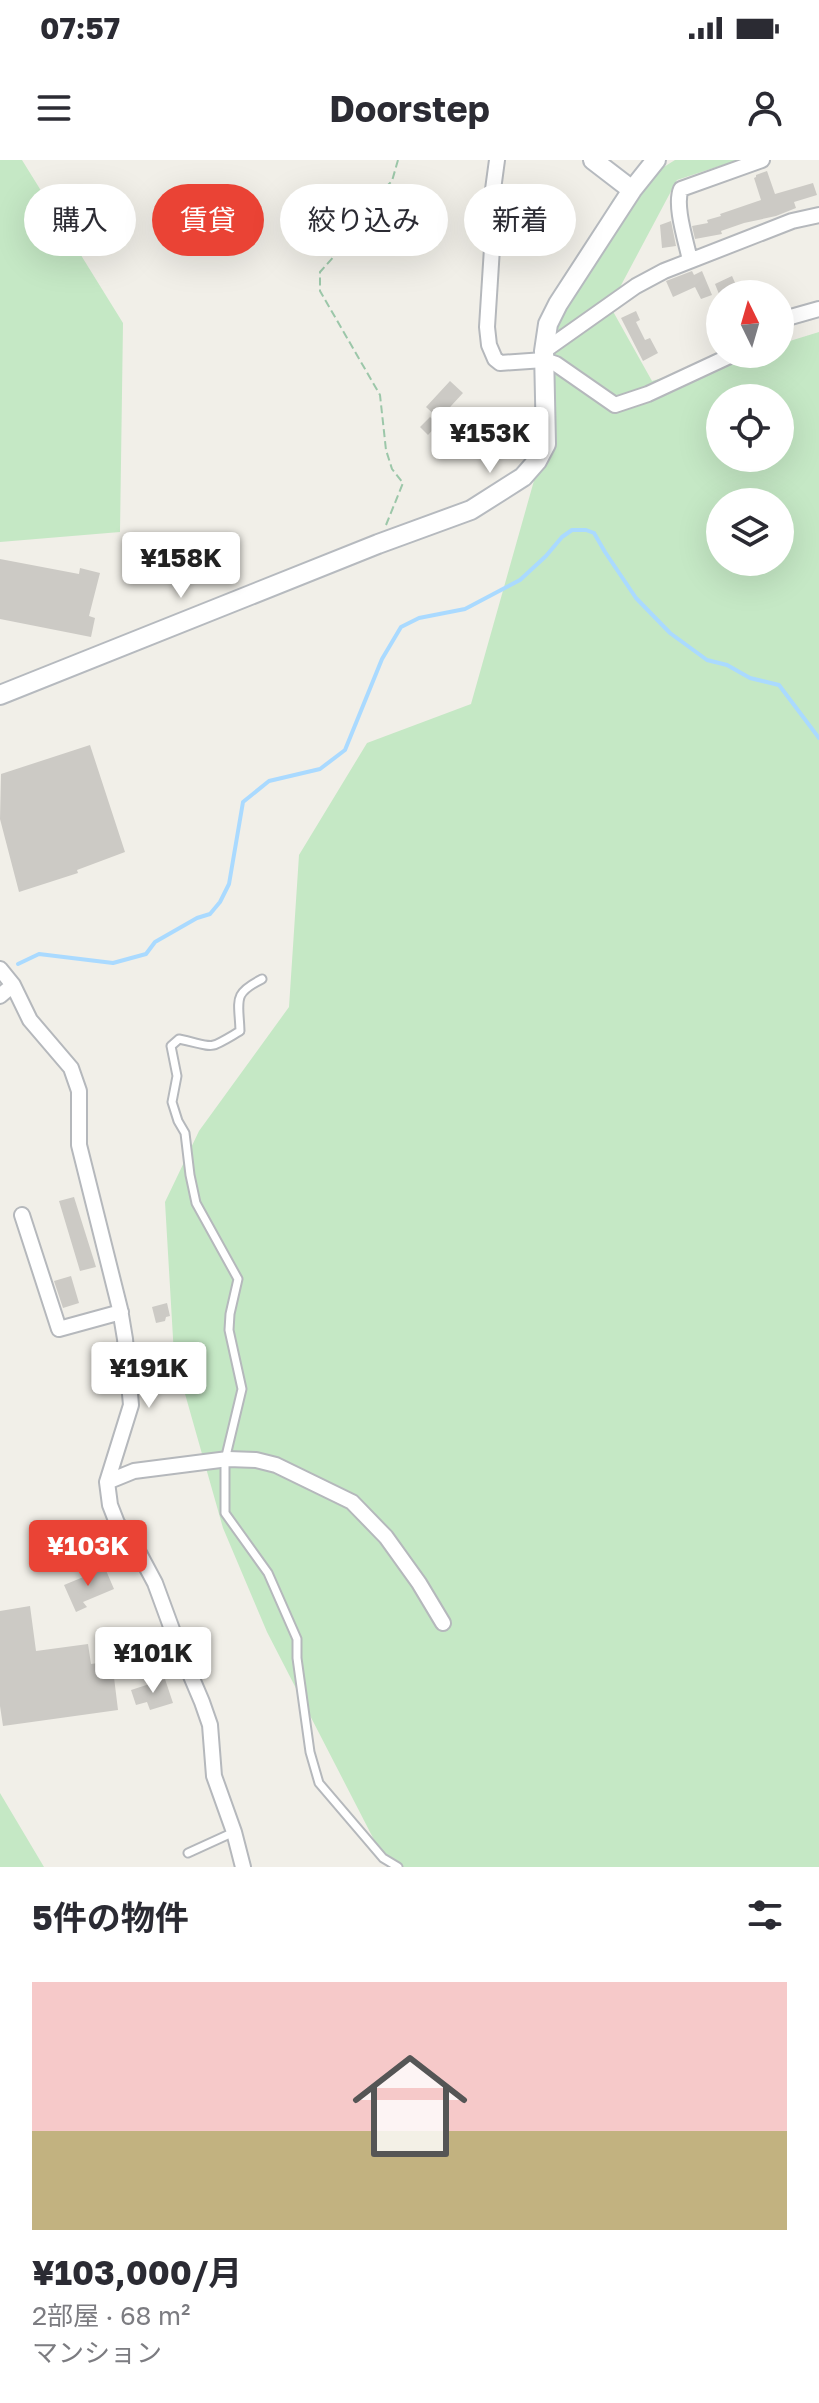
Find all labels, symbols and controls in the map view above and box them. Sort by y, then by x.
text: 07:57 [40,10,120,46]
icon: menu [32,86,76,130]
icon: person [743,86,787,130]
text: Doorstep [329,87,490,130]
chip: 購入 [24,184,136,256]
chip: 賃貸 [152,184,264,256]
chip: 絞り込み [280,184,448,256]
chip: 新着 [464,184,576,256]
north arrow [706,280,794,368]
map controls [706,280,794,576]
button: locate [706,384,794,472]
pin: ¥153K [434,407,546,475]
text: ¥153K [449,417,531,448]
button: layers [706,488,794,576]
pin: ¥158K [125,532,237,600]
text: ¥158K [140,542,222,573]
pin: ¥191K [93,1342,205,1410]
text: ¥191K [109,1352,189,1383]
pin: ¥103K [32,1520,144,1588]
text: ¥103K [47,1530,129,1561]
pin: ¥101K [97,1627,209,1695]
text: ¥101K [113,1637,193,1668]
icon: filters [743,1893,787,1937]
text: 5件の物件 [32,1897,189,1937]
icon: home [338,2034,482,2178]
text: ¥103,000/月 [32,2252,242,2292]
text: 2部屋 · 68 m² [32,2300,190,2331]
text: マンション [32,2337,162,2368]

